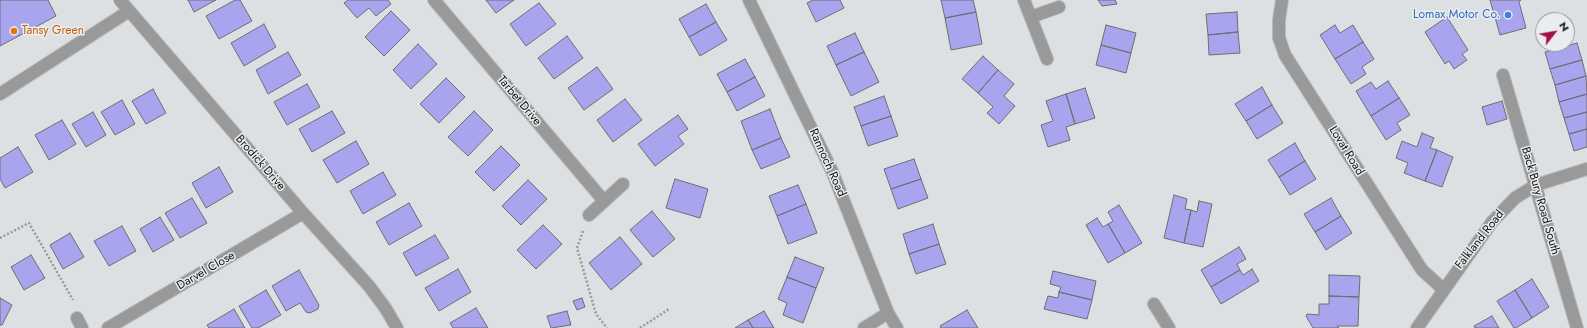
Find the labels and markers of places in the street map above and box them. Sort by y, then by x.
place label: Lomax Motor Co. [1413,8,1500,22]
marker: Lomax Motor Co. [1503,10,1513,20]
place label: Tansy Green [22,24,84,38]
marker: Tansy Green [9,26,19,36]

